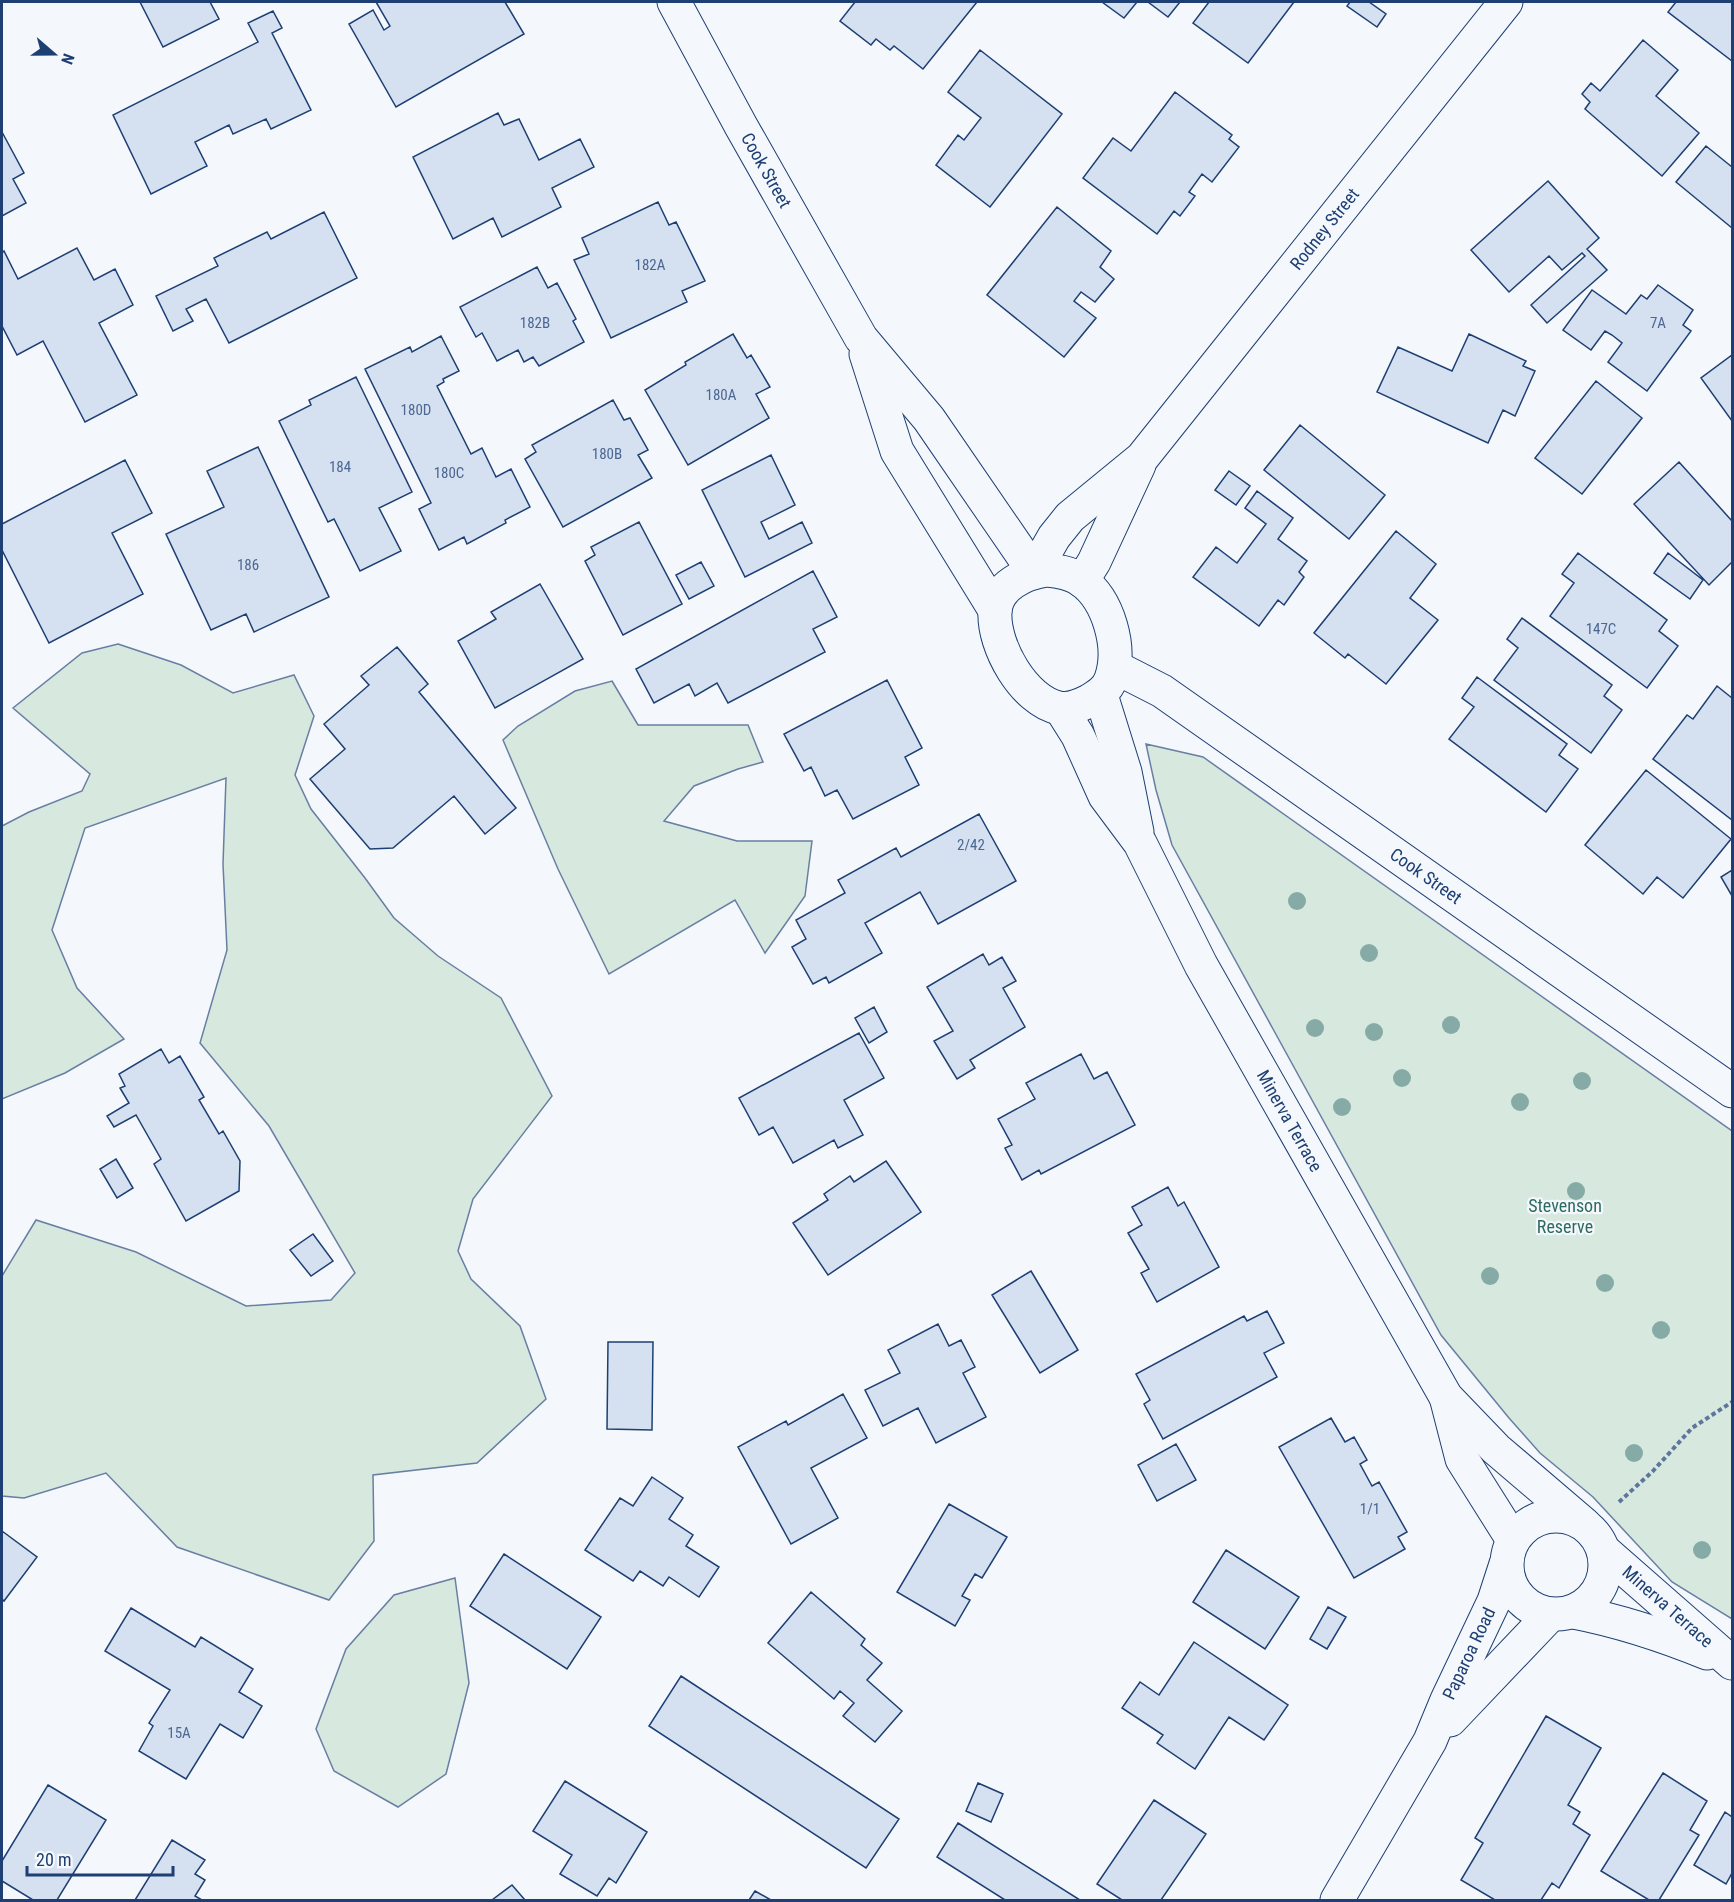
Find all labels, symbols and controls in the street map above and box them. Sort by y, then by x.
north arrow [24,24,84,84]
text: N [57,51,78,67]
street label: Cook Street [737,129,796,211]
street label: Rodney Street [1285,184,1363,274]
house number: 182A [635,256,666,274]
house number: 182B [520,314,550,332]
house number: 7A [1650,314,1666,332]
house number: 180A [706,386,737,404]
house number: 180D [401,401,431,419]
house number: 180B [592,445,622,463]
house number: 184 [329,458,351,476]
house number: 180C [434,464,464,482]
house number: 186 [237,556,259,574]
house number: 147C [1586,620,1616,638]
house number: 2/42 [957,836,985,854]
street label: Cook Street [1386,843,1466,908]
street label: Minerva Terrace [1253,1066,1327,1175]
park label: Stevenson Reserve [1528,1195,1602,1237]
house number: 1/1 [1360,1500,1380,1518]
street label: Minerva Terrace [1618,1561,1718,1652]
street label: Paparoa Road [1438,1604,1499,1703]
house number: 15A [167,1724,191,1742]
scale bar [27,1839,172,1877]
text: 20 m [36,1849,71,1870]

